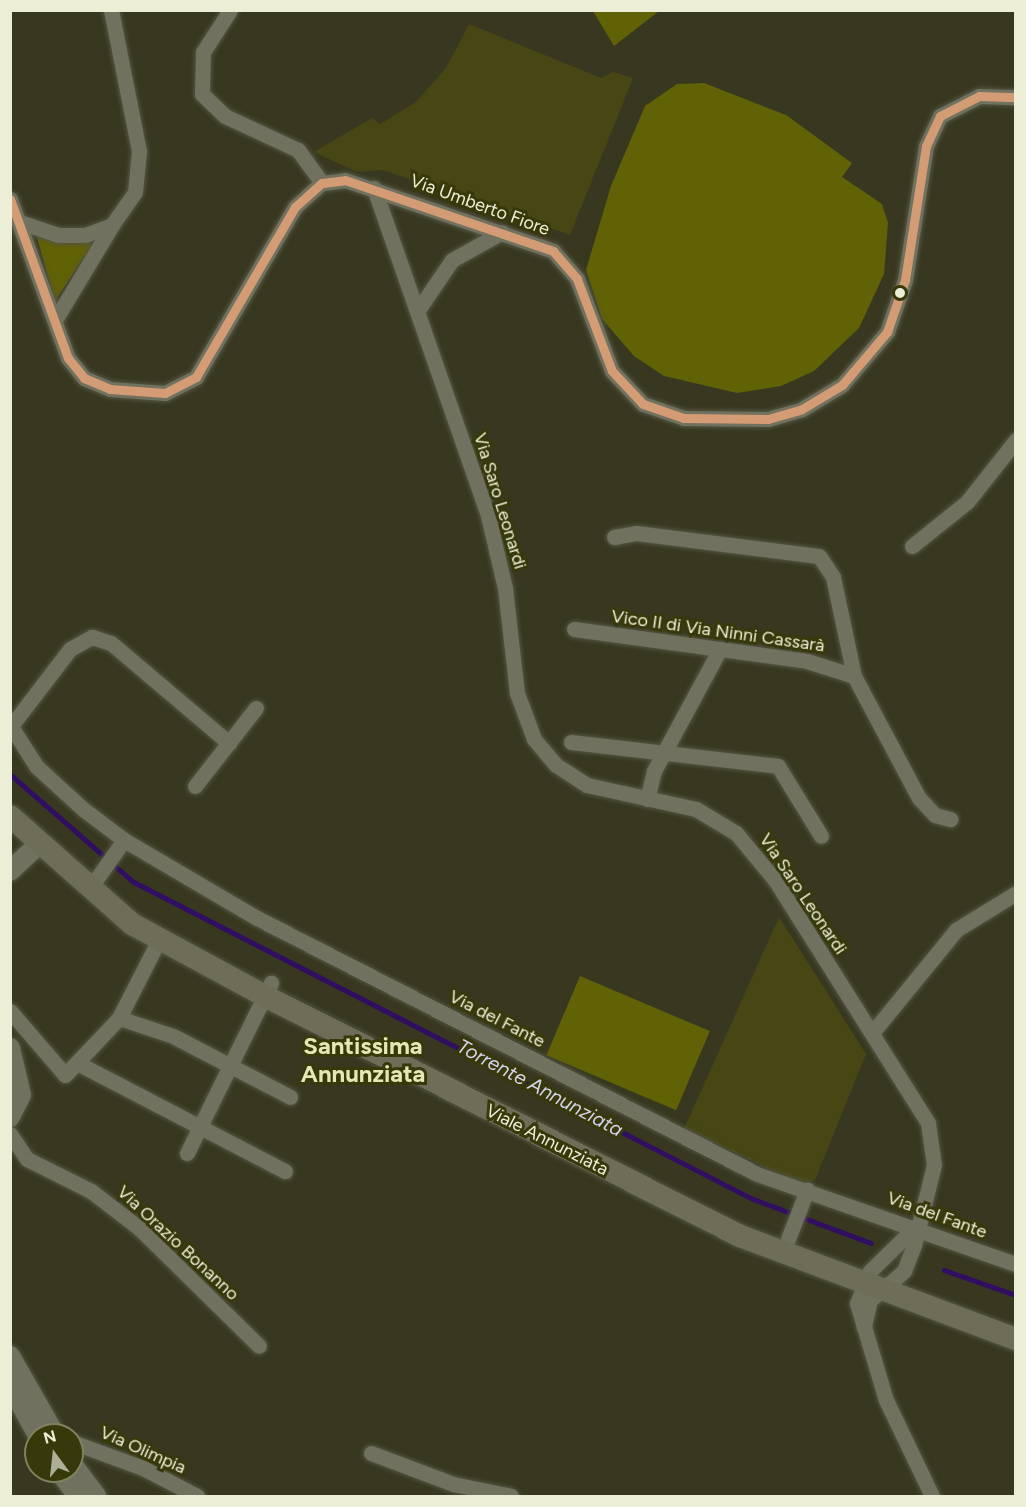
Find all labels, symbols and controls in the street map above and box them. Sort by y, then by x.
street label: Via Umberto Fiore [407,170,553,240]
unlabelled marker [894,287,906,299]
street label: Via Saro Leonardi [469,430,531,572]
street label: Vico II di Via Ninni Cassarà [610,605,826,657]
street label: Via Saro Leonardi [755,829,851,959]
street label: Via del Fante [446,986,548,1052]
district label: Santissima Annunziata [301,1032,425,1088]
water label: Torrente Annunziata [453,1034,627,1142]
street label: Viale Annunziata [482,1100,612,1180]
street label: Via Orazio Bonanno [113,1181,243,1305]
street label: Via del Fante [884,1187,990,1243]
street label: Via Olimpia [97,1421,189,1479]
north arrow [24,1423,84,1483]
text: N [41,1426,58,1448]

